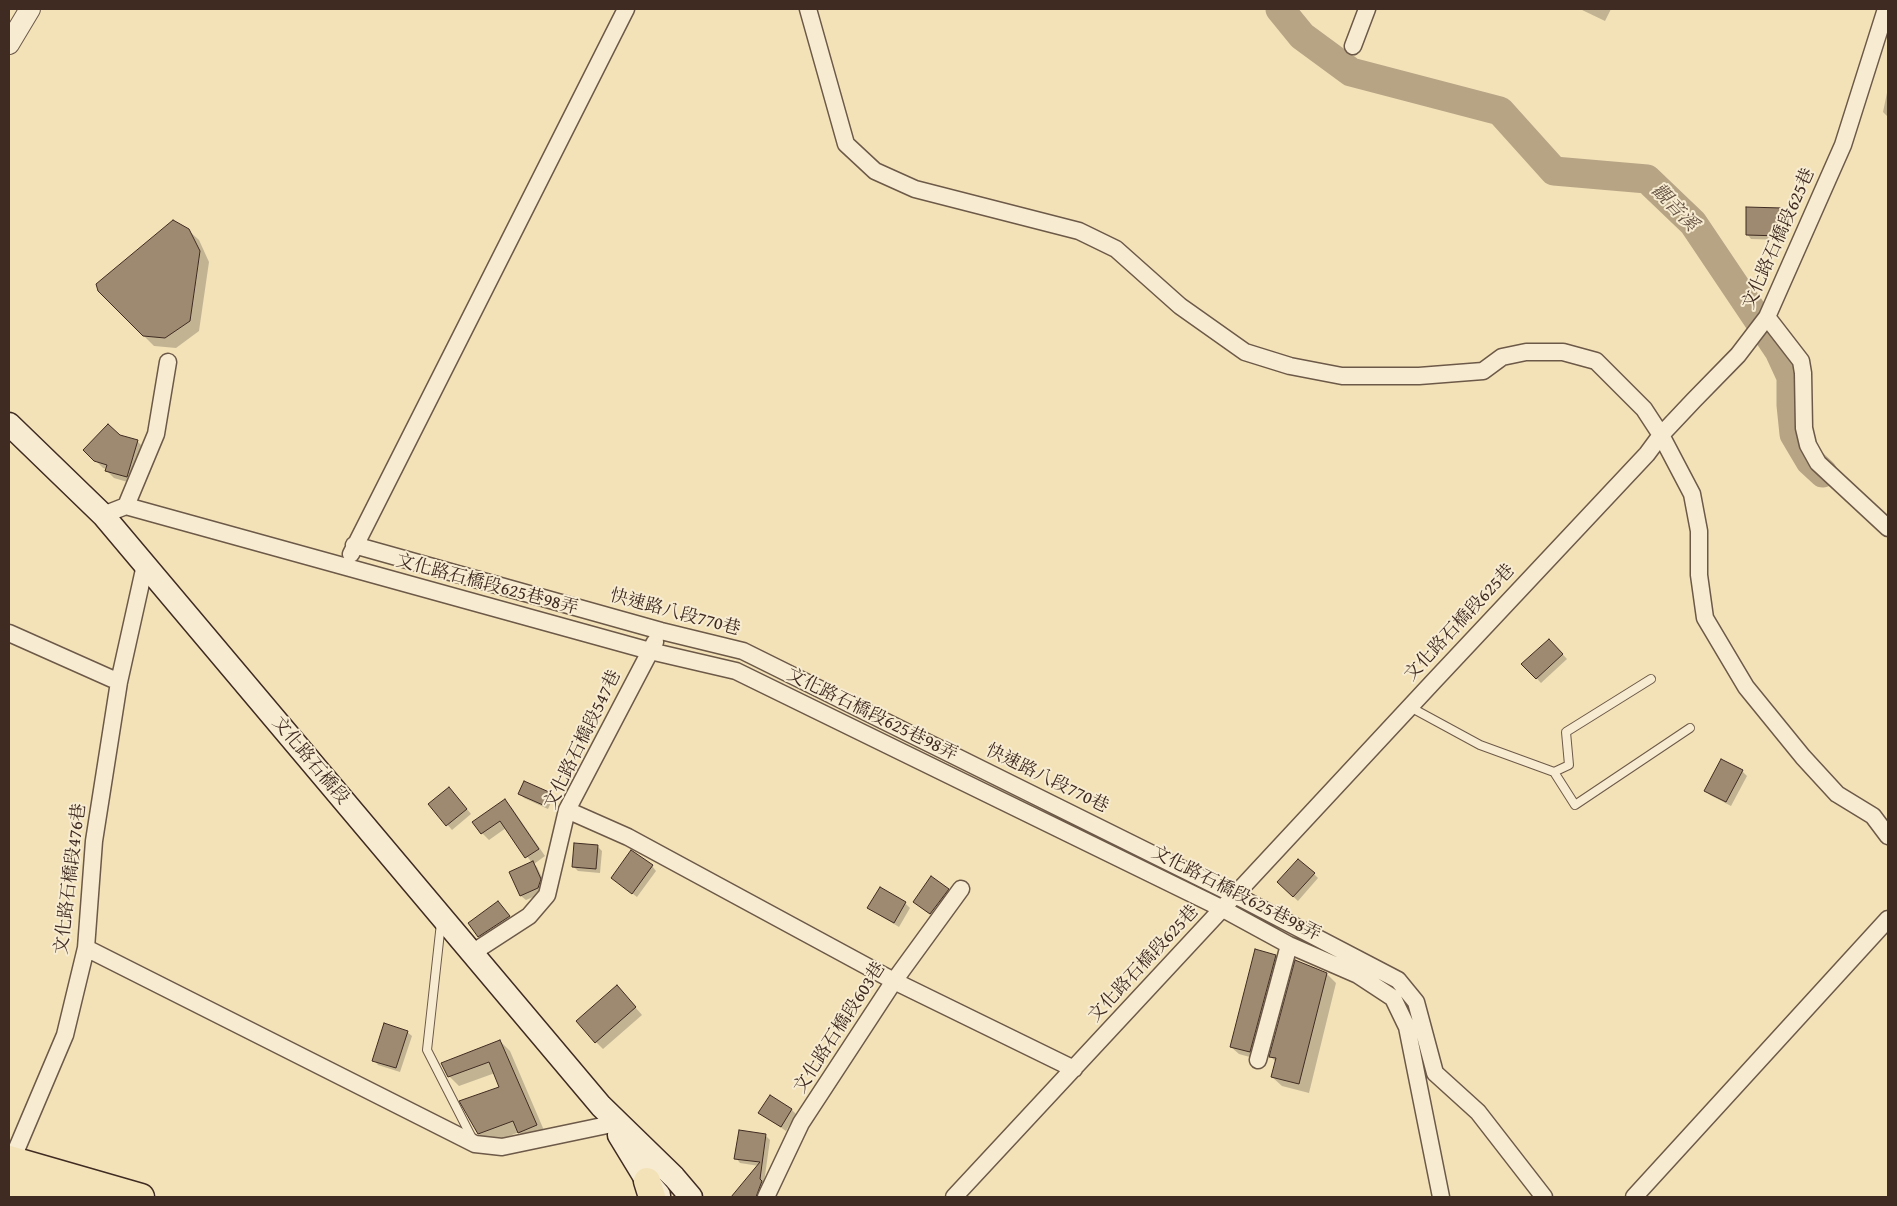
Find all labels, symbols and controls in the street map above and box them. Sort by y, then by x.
street label: 文化路石橋段625巷 [1738,165,1820,313]
water label: 觀音溪 [1646,180,1702,236]
street label: 文化路石橋段625巷98弄 [394,550,580,620]
street label: 文化路石橋段625巷 [1400,560,1520,686]
street label: 快速路八段770巷 [607,585,743,641]
street label: 文化路石橋段625巷98弄 [783,664,961,766]
street label: 文化路石橋段547巷 [540,667,626,813]
street label: 文化路石橋段 [267,713,353,809]
street label: 快速路八段770巷 [982,740,1112,818]
street label: 文化路石橋段476巷 [51,802,91,956]
street label: 文化路石橋段625巷98弄 [1148,842,1324,946]
street label: 文化路石橋段625巷 [1084,901,1204,1027]
street label: 文化路石橋段603巷 [790,958,890,1098]

